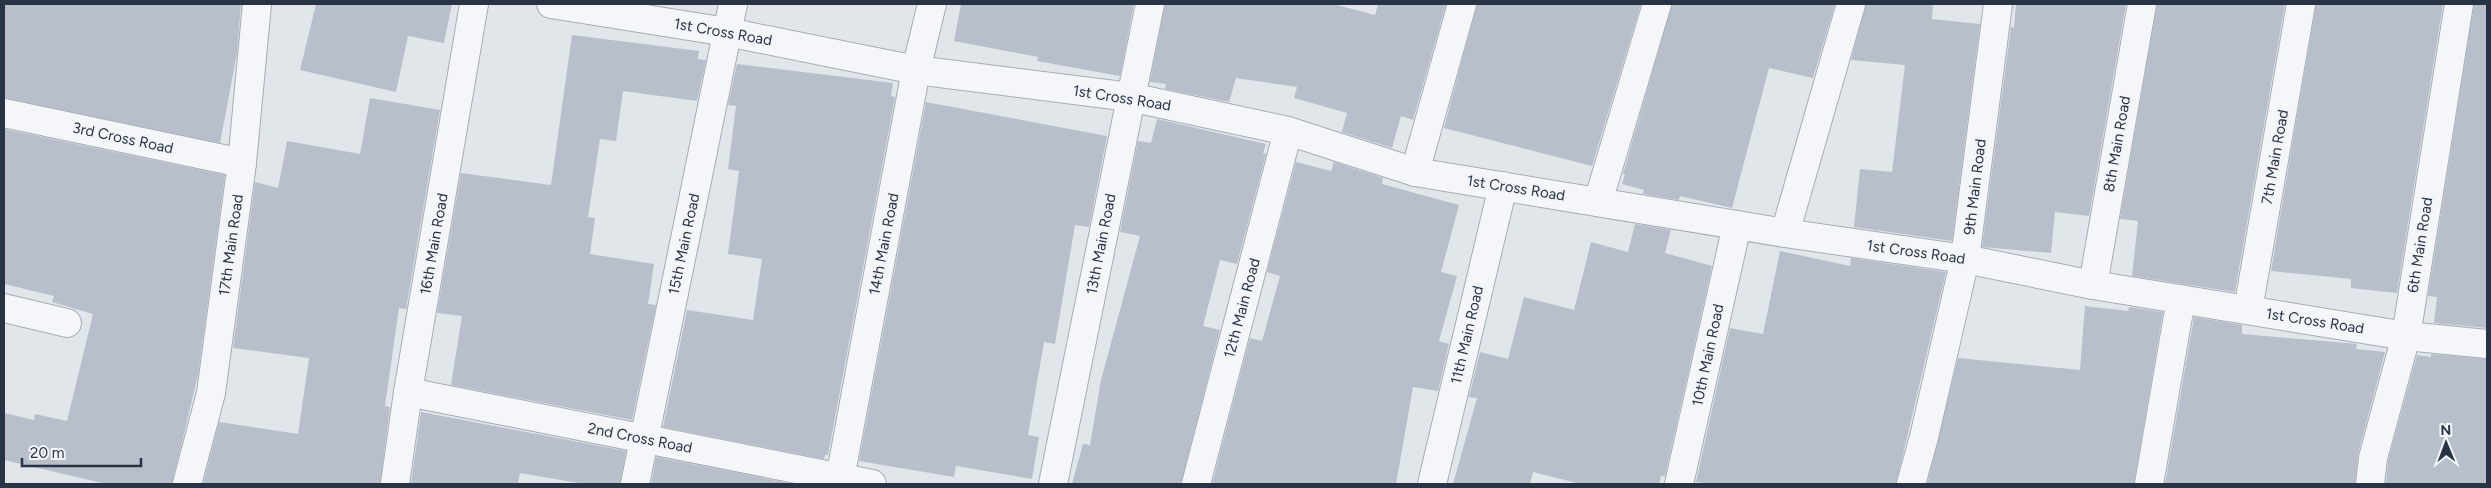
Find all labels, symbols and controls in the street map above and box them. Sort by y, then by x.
street label: 1st Cross Road [673,15,773,49]
street label: 1st Cross Road [1072,81,1172,115]
street label: 8th Main Road [2100,94,2134,194]
street label: 7th Main Road [2258,108,2292,206]
street label: 3rd Cross Road [71,119,175,157]
street label: 9th Main Road [1960,138,1990,236]
street label: 1st Cross Road [1466,171,1566,205]
street label: 14th Main Road [865,191,903,297]
street label: 16th Main Road [416,192,452,296]
street label: 15th Main Road [664,192,704,296]
street label: 13th Main Road [1082,192,1120,296]
street label: 17th Main Road [215,193,247,297]
street label: 6th Main Road [2404,196,2436,294]
street label: 1st Cross Road [1866,236,1966,268]
street label: 12th Main Road [1220,256,1264,360]
street label: 11th Main Road [1447,284,1487,386]
street label: 10th Main Road [1688,302,1728,408]
street label: 1st Cross Road [2265,304,2365,338]
north arrow [2421,418,2471,468]
street label: 2nd Cross Road [586,419,694,457]
text: N [2440,422,2451,439]
scale bar [22,436,141,468]
text: 20 m [30,444,64,462]

